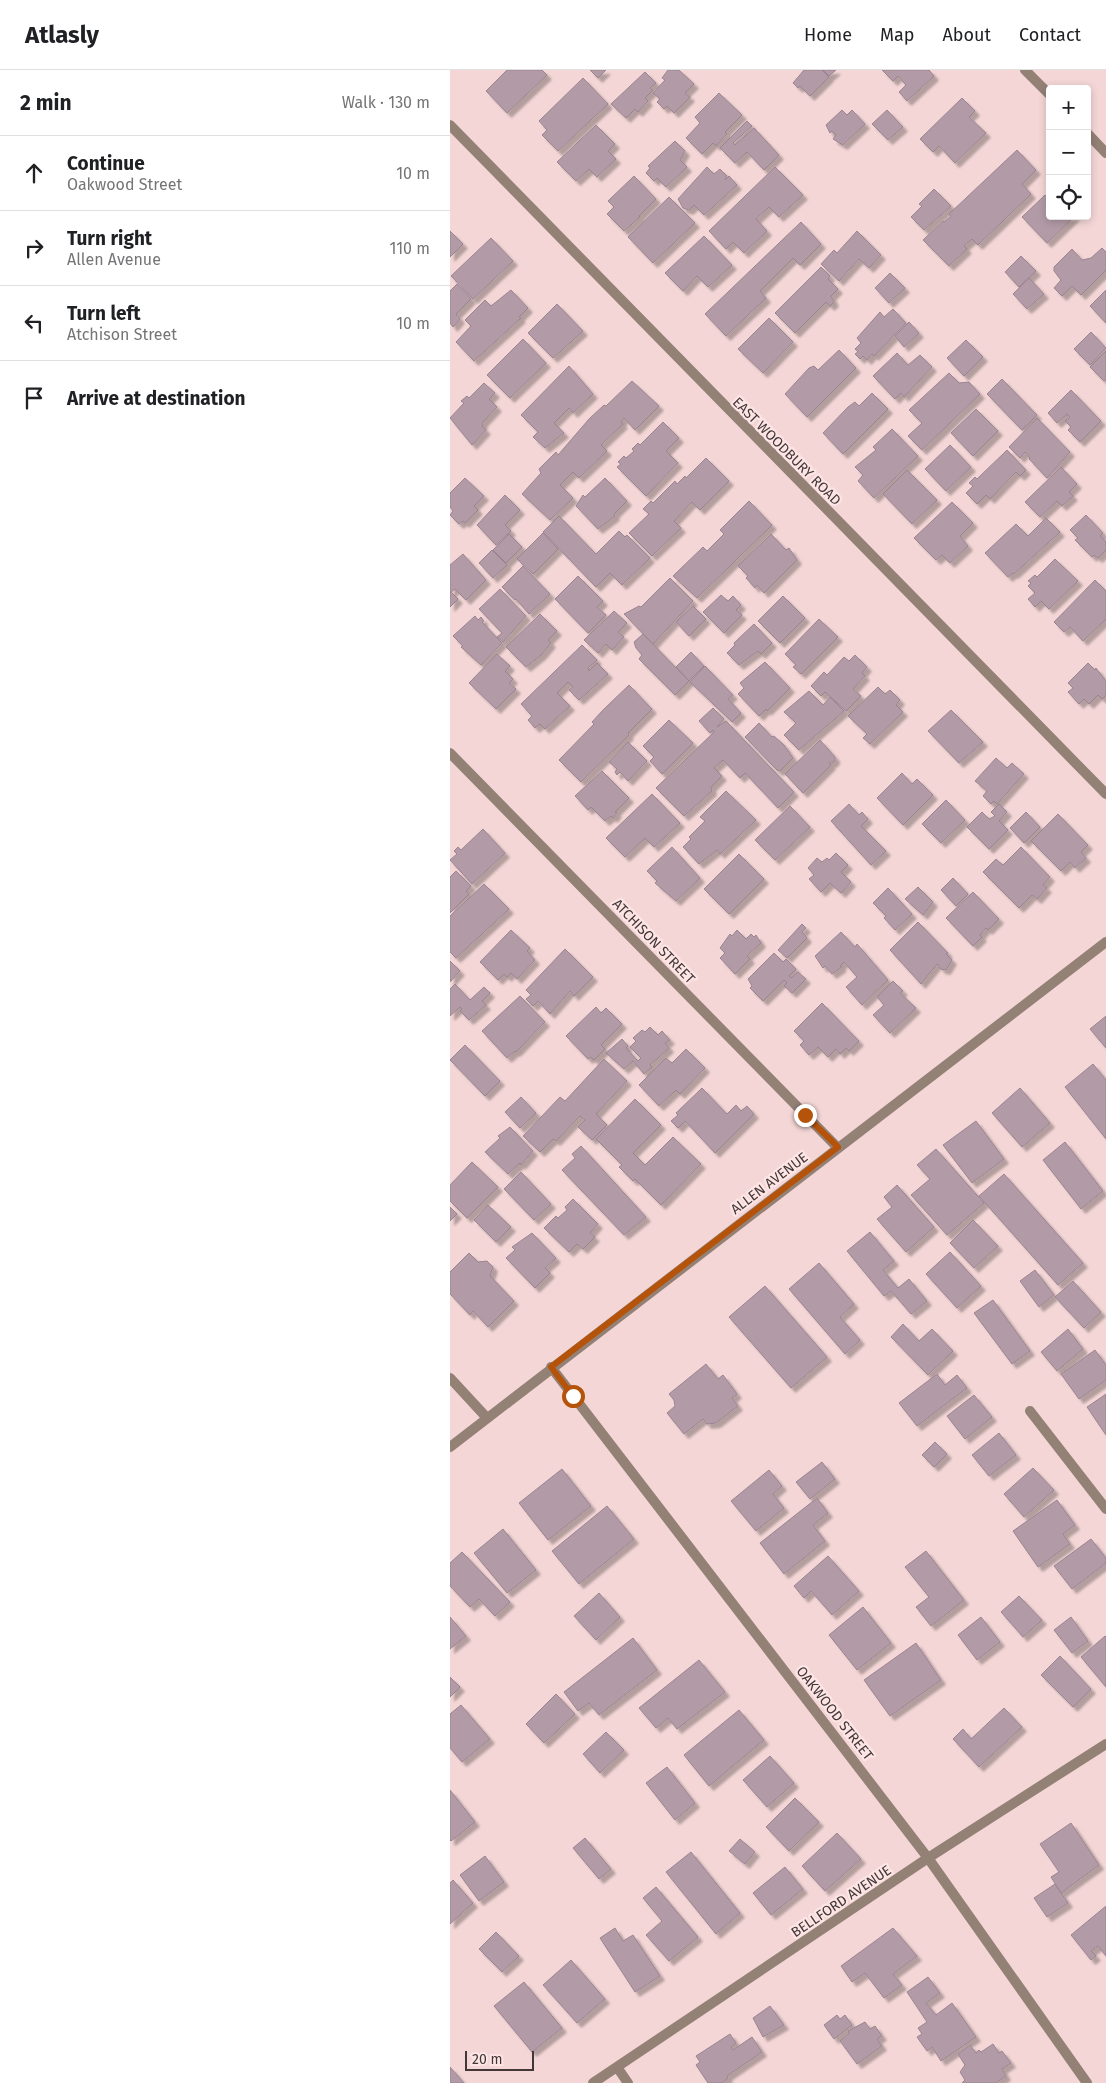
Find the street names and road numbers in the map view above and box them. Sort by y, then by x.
street label: EAST WOODBURY ROAD [729,394,844,509]
street label: ATCHISON STREET [609,895,699,988]
street label: ALLEN AVENUE [727,1149,811,1218]
street label: OAKWOOD STREET [793,1663,877,1764]
street label: BELLFORD AVENUE [788,1862,894,1941]

